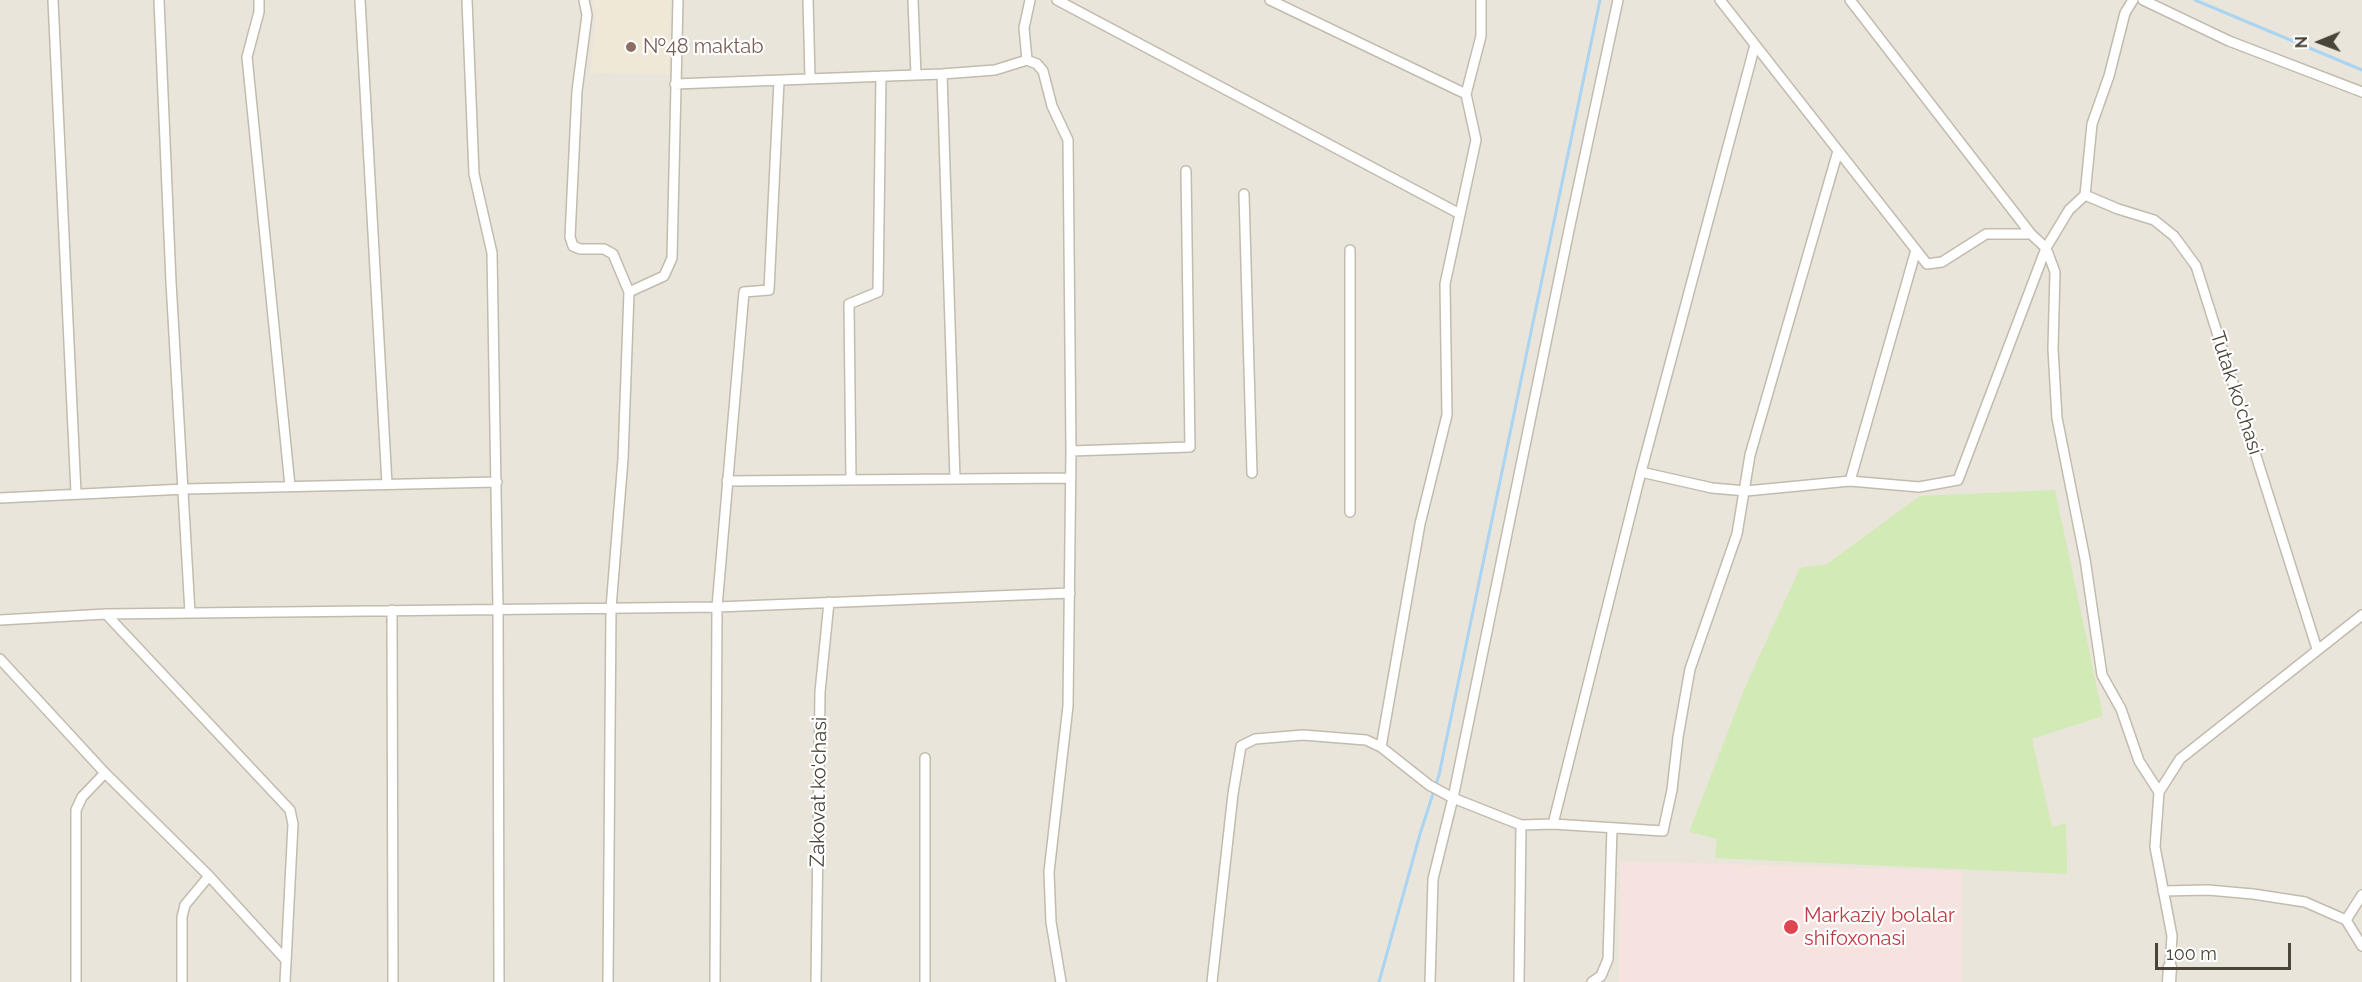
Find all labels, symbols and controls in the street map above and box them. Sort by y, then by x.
north arrow [2290,12,2350,72]
place label: №48 maktab [643,35,763,59]
text: N [2292,36,2311,49]
marker: №48 maktab [624,40,638,54]
street label: Tutak ko'chasi [2205,328,2267,458]
street label: Zakovat ko'chasi [806,717,832,867]
place label: Markaziy bolalar shifoxonasi [1804,904,1955,951]
marker: Markaziy bolalar shifoxonasi [1782,918,1800,936]
scale bar [2158,931,2294,969]
text: 100 m [2166,943,2217,964]

